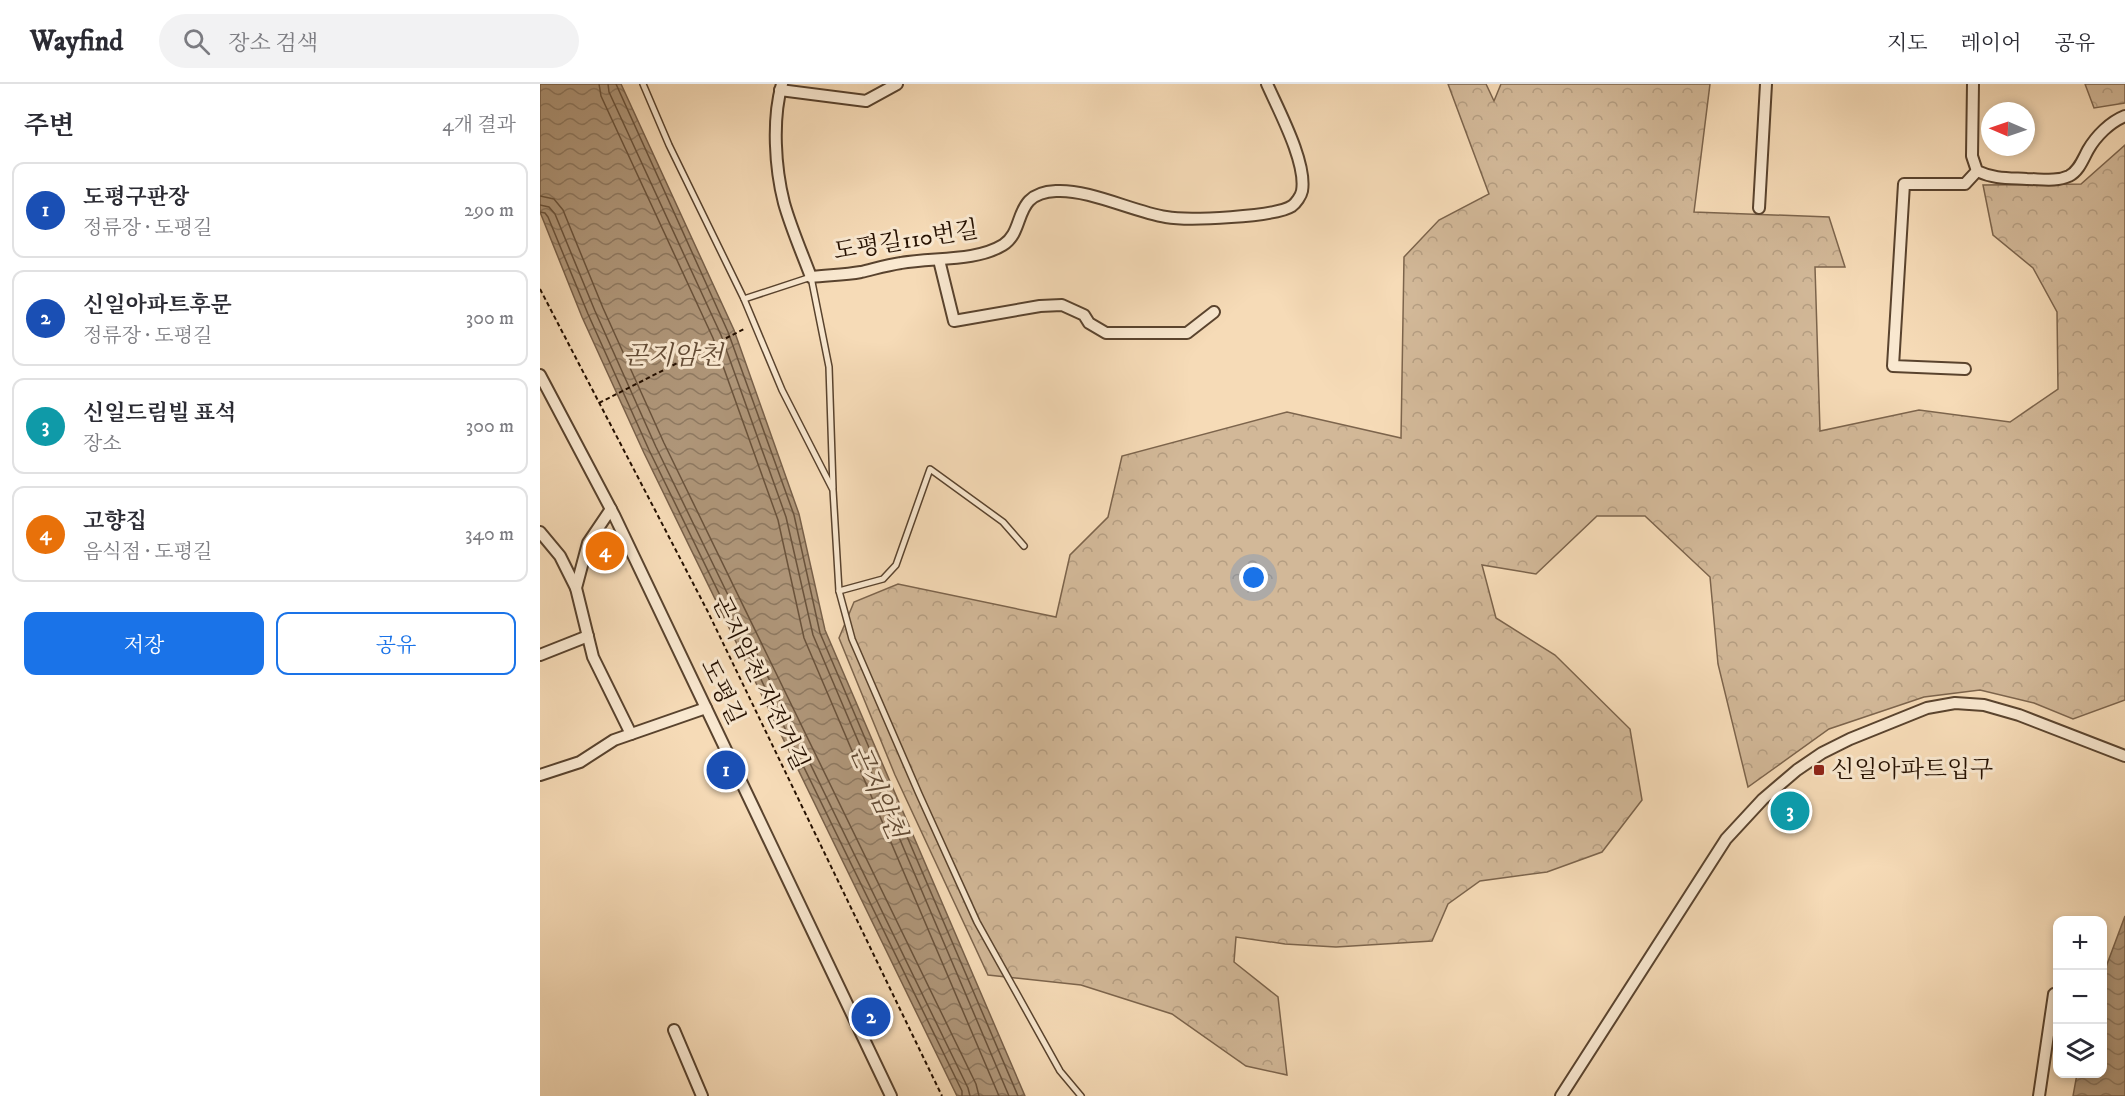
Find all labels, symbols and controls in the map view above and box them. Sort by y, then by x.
search box [159,14,579,68]
text: Wayfind [30,24,123,59]
icon: search [180,25,213,58]
text: 장소 검색 [228,30,318,57]
text: 지도 [1887,31,1928,57]
text: 레이어 [1961,31,2021,57]
text: 공유 [2054,31,2095,57]
north arrow [1981,102,2035,156]
text: 주변 [24,110,74,143]
text: 4개 결과 [442,113,516,138]
text: 도평구판장 [83,184,189,211]
text: 1 [42,198,49,223]
text: 290 m [464,198,514,223]
street label: 도평길110번길 [831,215,981,267]
text: 정류장 · 도평길 [83,216,212,241]
text: 신일아파트후문 [83,292,232,319]
text: 2 [41,306,50,331]
text: 300 m [466,306,514,331]
text: 정류장 · 도평길 [83,324,212,349]
water label: 곤지암천 [623,340,725,373]
text: 신일드림빌 표석 [83,400,236,427]
text: 3 [42,414,49,439]
text: 300 m [466,414,514,439]
text: 장소 [83,432,122,457]
text: 고향집 [83,508,147,535]
text: 4 [40,522,51,547]
text: 340 m [465,522,514,547]
pin: 4 [586,528,624,574]
text: 음식점 · 도평길 [83,540,212,565]
your location [1239,563,1268,592]
street label: 곤지암천 자전거길 [705,591,815,775]
button: 저장 [24,612,264,675]
button: 공유 [276,612,516,675]
street label: 도평길 [693,654,751,730]
water label: 곤지암천 [841,739,913,846]
pin: 1 [706,748,746,792]
place label: 신일아파트입구 [1831,755,1993,785]
marker: 신일아파트입구 [1812,763,1826,777]
pin: 3 [1770,788,1810,834]
map controls [2053,916,2107,1078]
button: + [2053,916,2107,970]
button: − [2053,970,2107,1024]
pin: 2 [852,994,890,1040]
button: layers [2053,1024,2107,1078]

